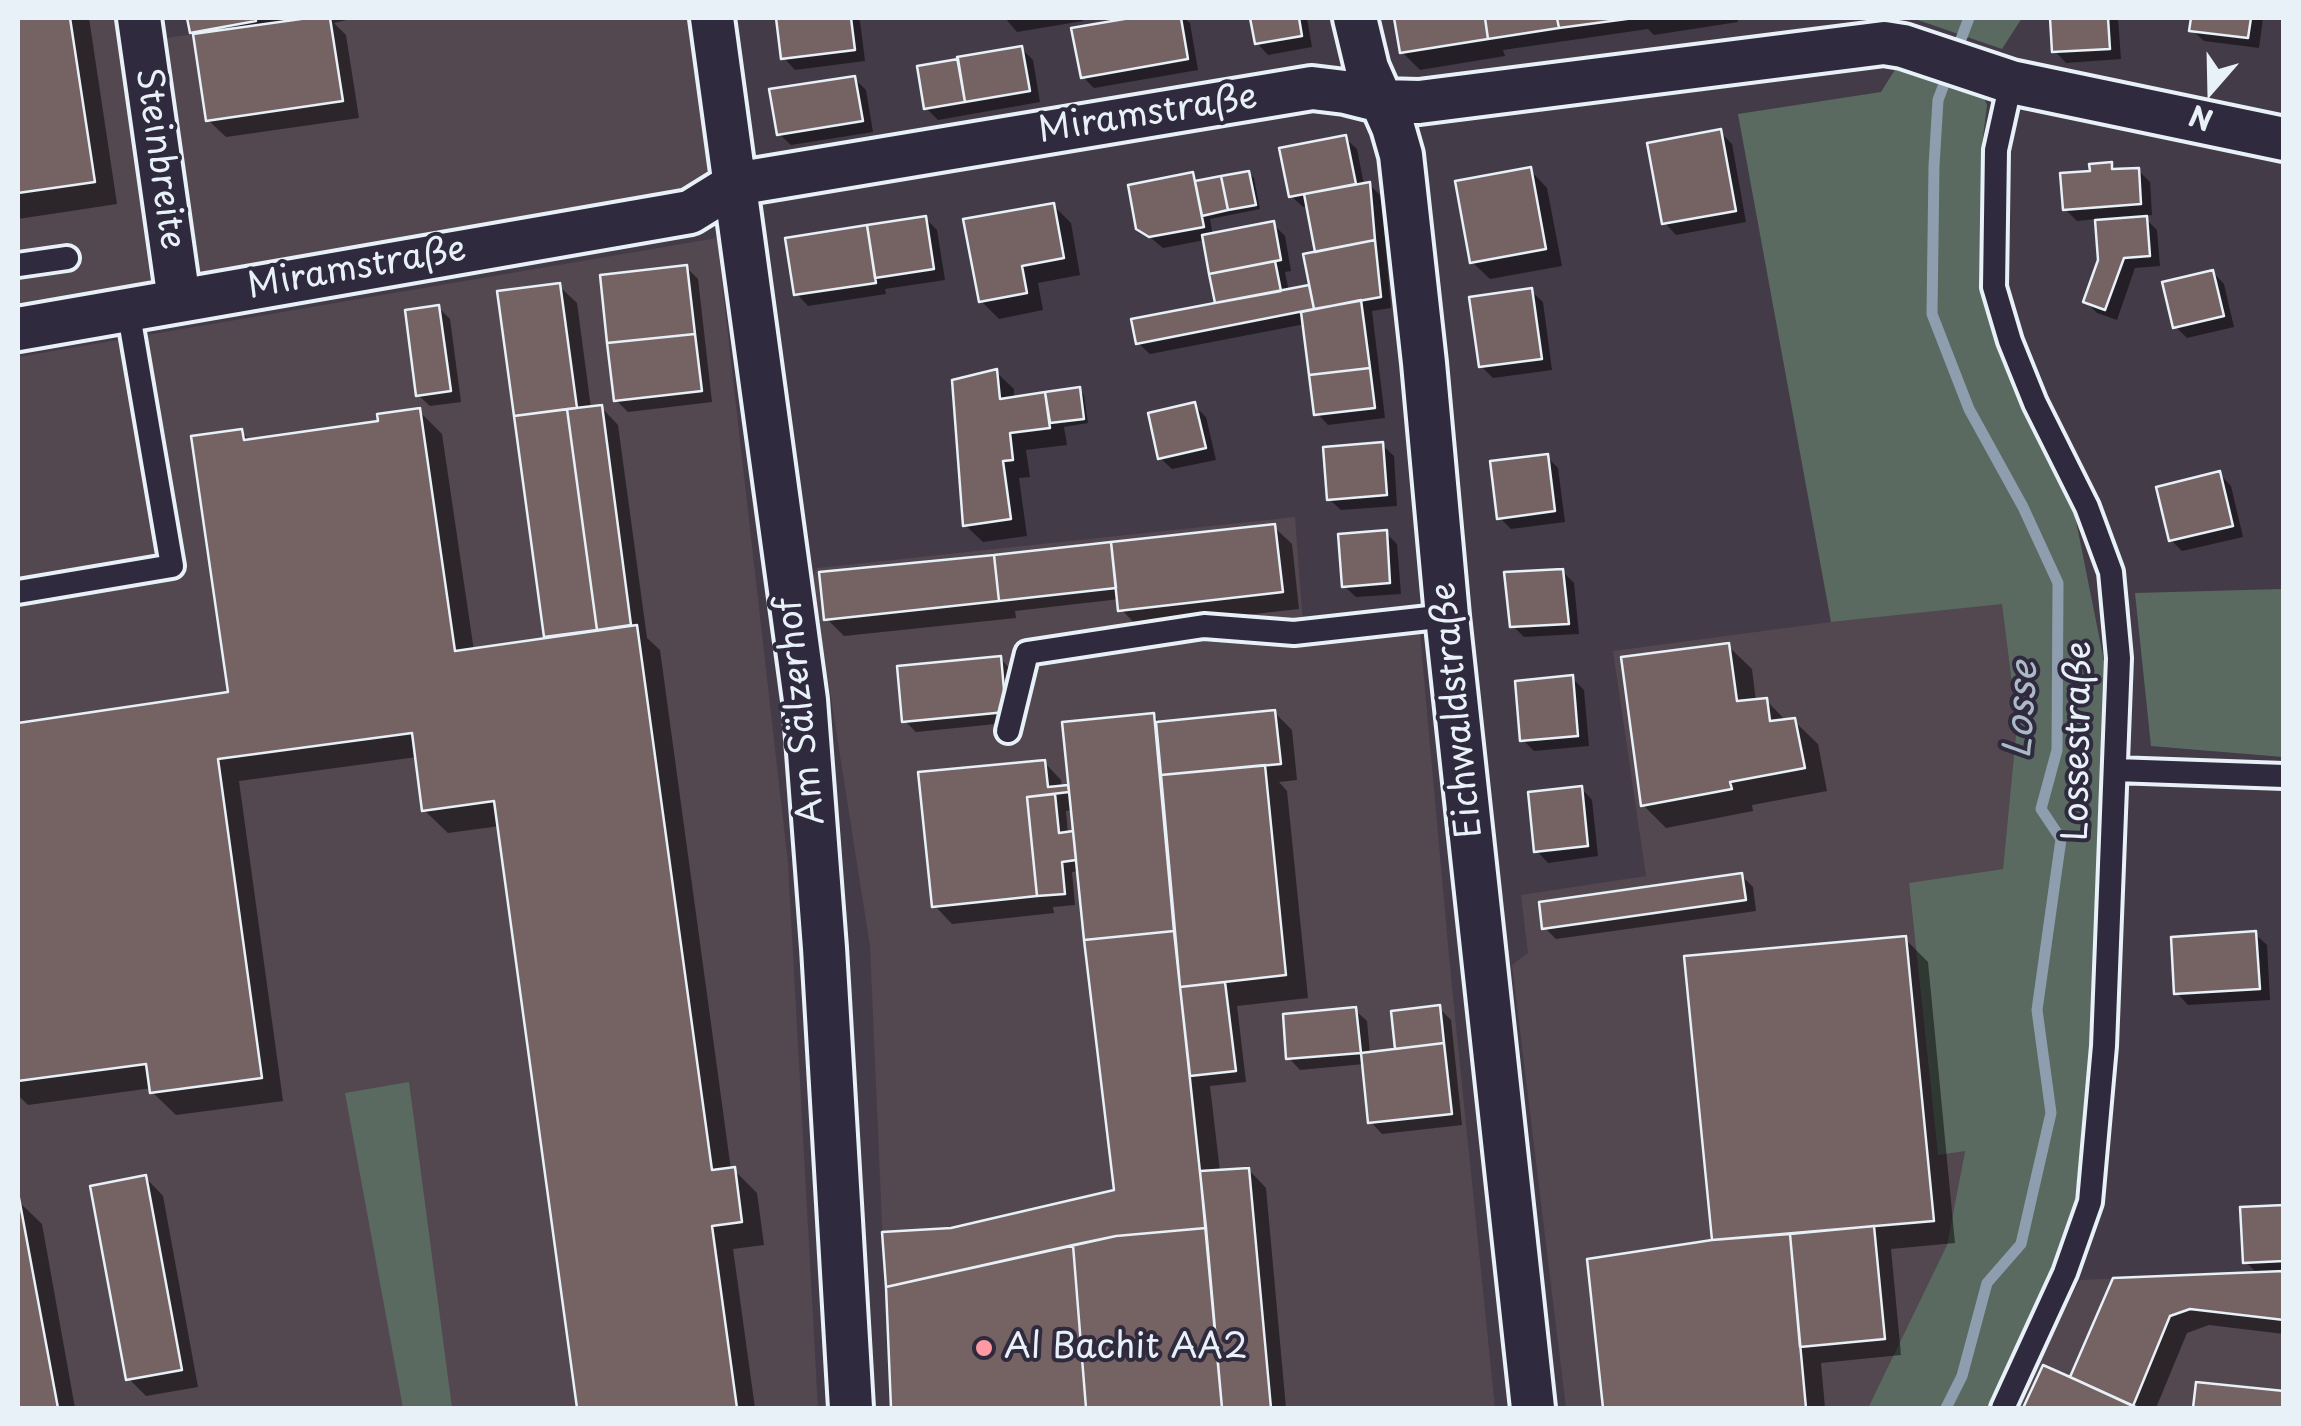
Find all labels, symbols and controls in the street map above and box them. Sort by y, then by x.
north arrow [2161,40,2261,140]
street label: Steinbreite [126,66,192,252]
street label: Miramstraße [1035,77,1261,153]
text: N [2183,95,2218,143]
street label: Miramstraße [244,229,470,309]
street label: Eichwaldstraße [1424,580,1492,840]
street label: Am Sälzerhof [769,595,835,827]
street label: Lossestraße [2056,641,2102,841]
water label: Losse [1997,660,2049,760]
place label: Al Bachit AA2 [1004,1327,1248,1369]
marker: Al Bachit AA2 [973,1337,995,1359]

